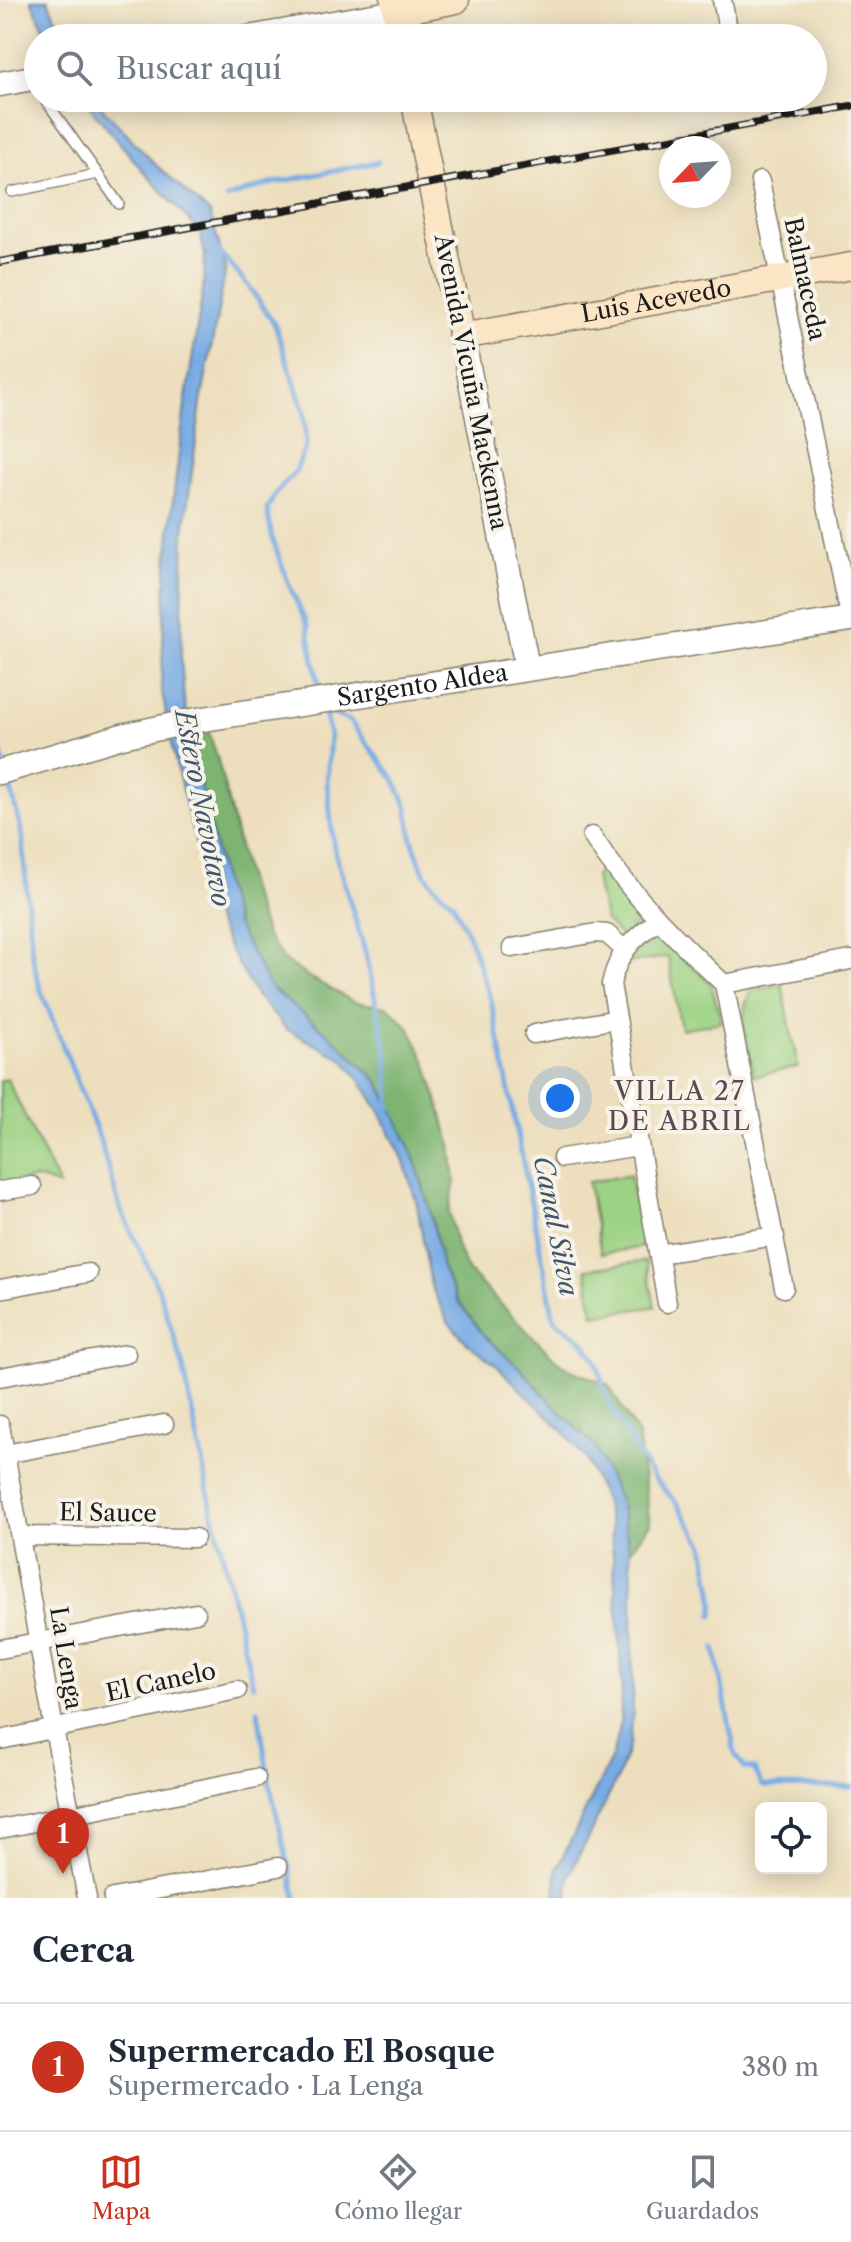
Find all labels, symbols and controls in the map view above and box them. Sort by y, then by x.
search box [24,24,827,112]
icon: search [52,46,96,90]
text: Buscar aquí [116,50,282,87]
north arrow [659,136,731,208]
street label: Balmaceda [778,215,833,343]
street label: Avenida Vicuña Mackenna [428,231,514,533]
street label: Luis Acevedo [579,273,733,328]
street label: Sargento Aldea [335,657,510,712]
water label: Estero Navotavo [168,705,238,909]
district label: VILLA 27 DE ABRIL [608,1075,752,1137]
your location [540,1078,580,1118]
water label: Canal Silva [527,1153,585,1299]
street label: El Sauce [59,1497,157,1528]
street label: La Lenga [44,1604,89,1712]
street label: El Canelo [103,1656,218,1707]
map controls [755,1802,827,1874]
button: locate [755,1802,827,1874]
pin: 1 [37,1808,89,1874]
text: Cerca [32,1929,134,1971]
text: Supermercado El Bosque [108,2033,495,2070]
text: 1 [52,2051,64,2083]
text: 380 m [742,2051,819,2083]
text: Supermercado · La Lenga [108,2070,423,2102]
tab: Mapa [92,2150,151,2225]
tab: Cómo llegar [334,2150,462,2225]
tab: Guardados [646,2150,759,2225]

